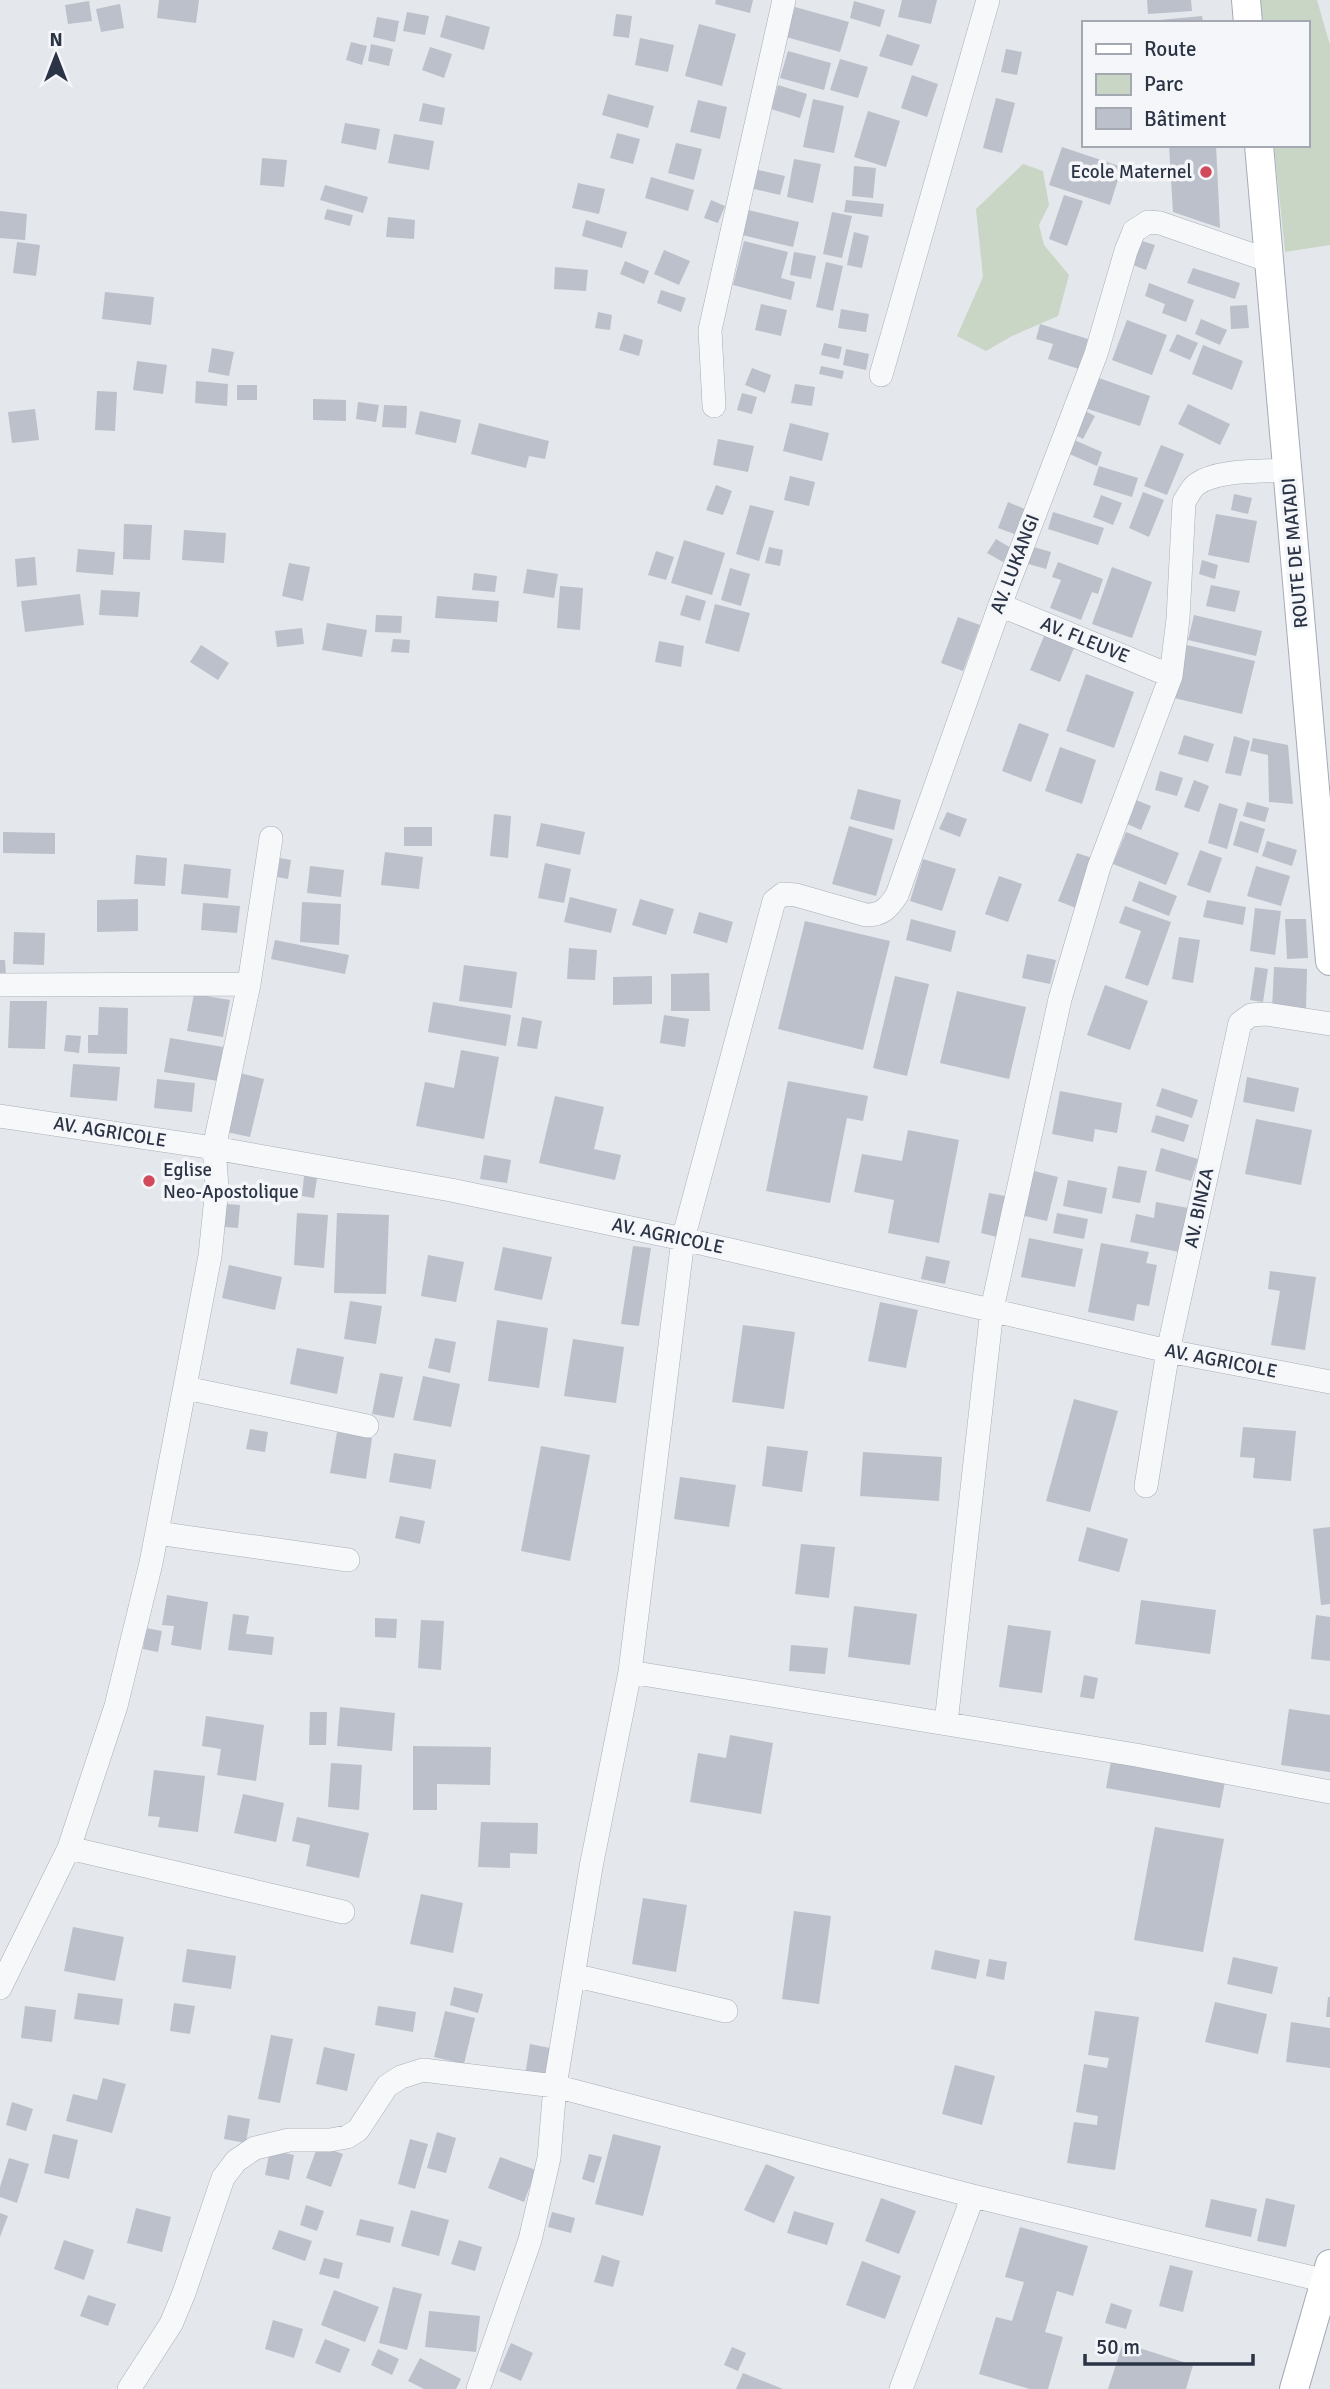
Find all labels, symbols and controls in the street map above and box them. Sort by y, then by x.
north arrow [21,21,91,91]
legend [1082,21,1309,147]
text: N [49,28,63,52]
text: Route [1144,36,1196,62]
text: Parc [1144,71,1183,97]
text: Bâtiment [1144,106,1226,132]
place label: Ecole Maternel [1070,160,1192,184]
marker: Ecole Maternel [1198,164,1214,180]
street label: ROUTE DE MATADI [1276,477,1314,629]
street label: AV. LUKANGI [985,511,1045,617]
street label: AV. FLEUVE [1037,611,1133,669]
street label: AV. AGRICOLE [52,1111,168,1153]
place label: Eglise Neo-Apostolique [163,1158,299,1204]
street label: AV. BINZA [1179,1165,1219,1250]
marker: Eglise Neo-Apostolique [141,1173,157,1189]
street label: AV. AGRICOLE [610,1212,726,1260]
street label: AV. AGRICOLE [1163,1338,1279,1384]
scale bar [1085,2322,1253,2366]
text: 50 m [1096,2334,1140,2360]

